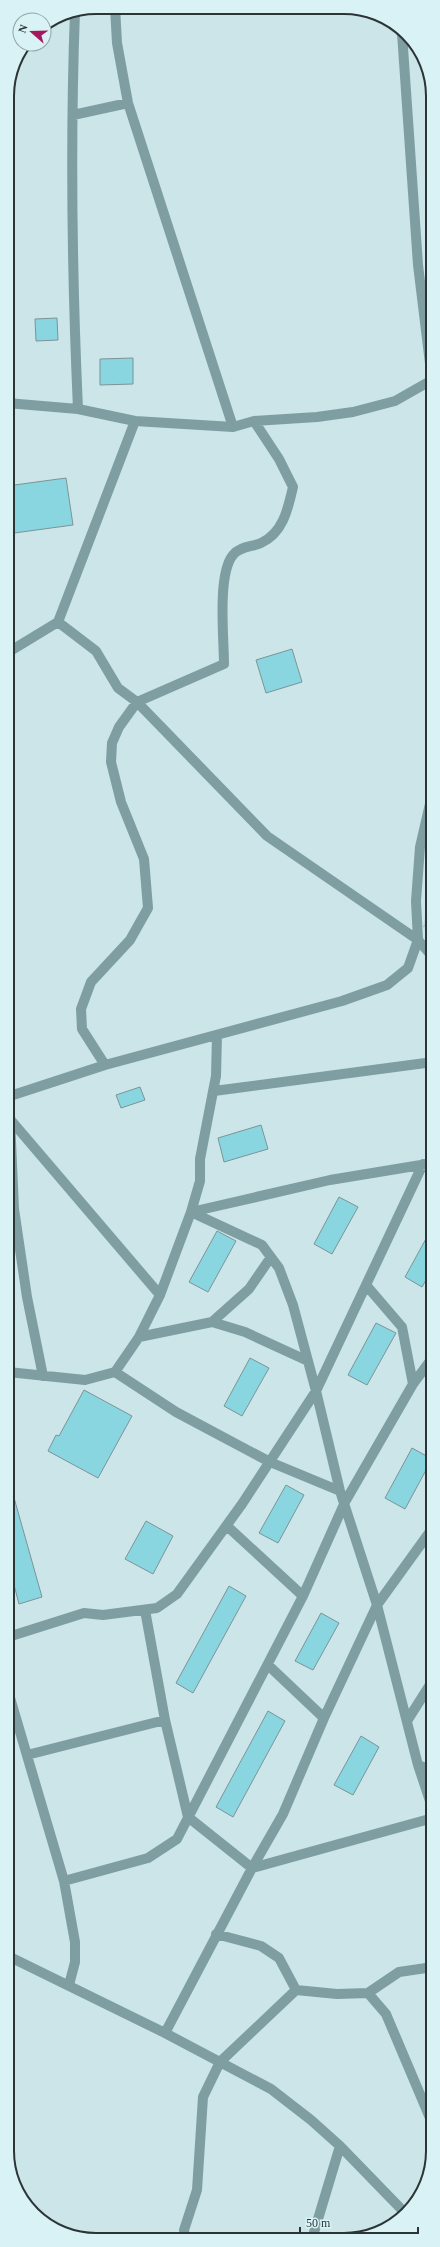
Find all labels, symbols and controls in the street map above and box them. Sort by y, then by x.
north arrow [12,12,52,52]
text: N [16,23,30,34]
scale bar [300,2209,418,2235]
text: 50 m [306,2216,331,2230]

